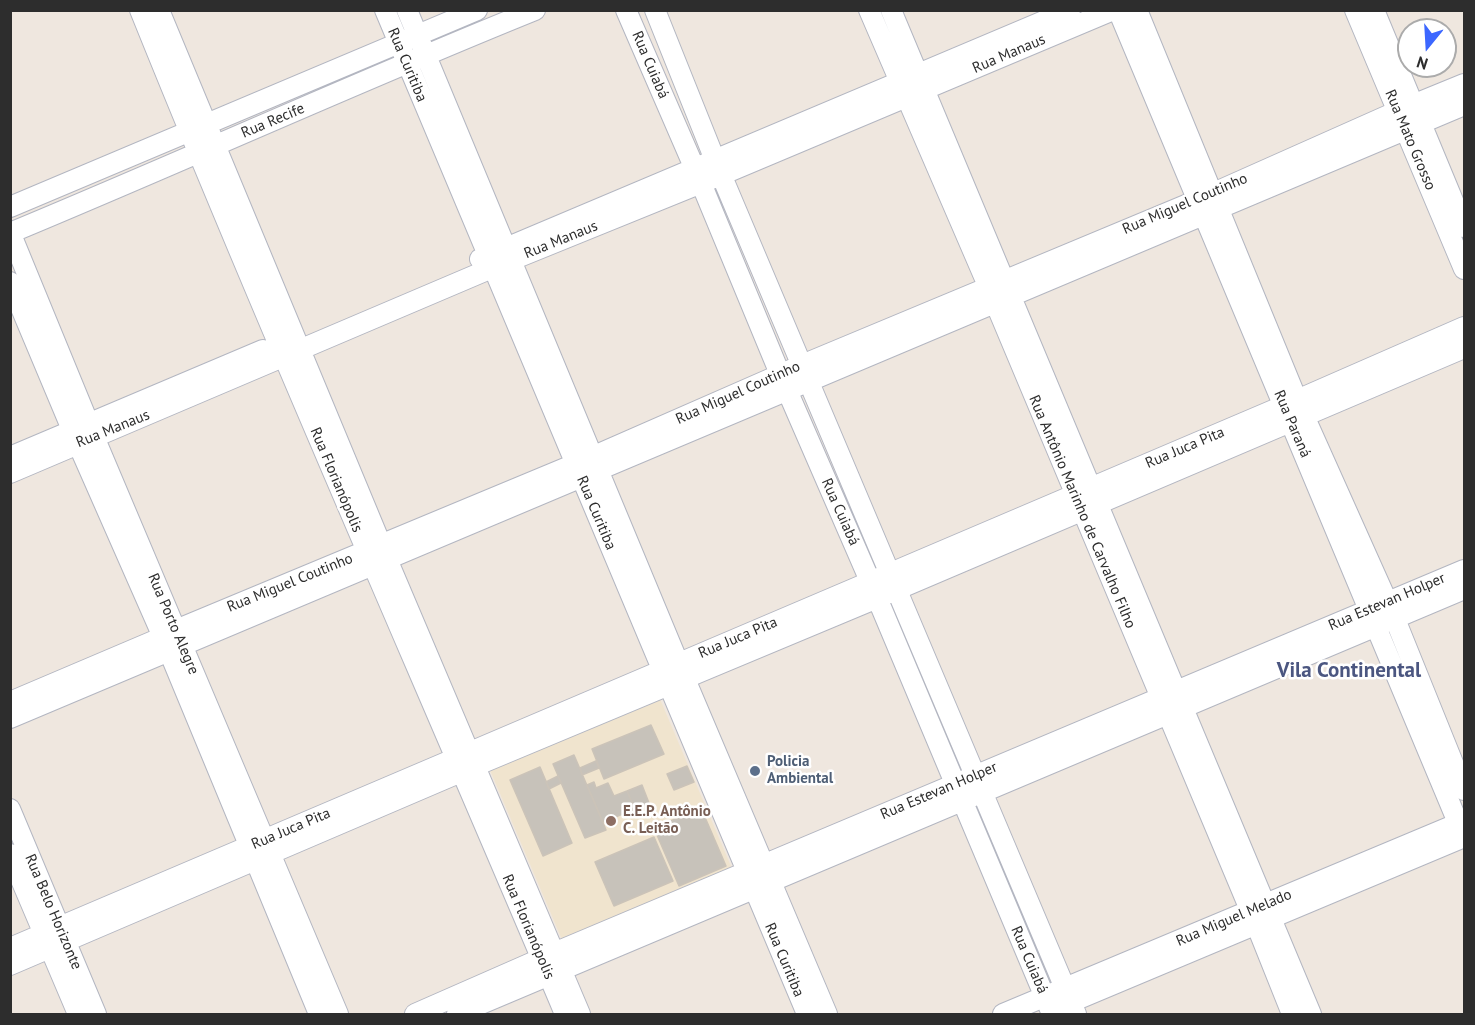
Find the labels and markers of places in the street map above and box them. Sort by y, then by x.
place label: Policia Ambiental [767,753,833,788]
marker: Policia Ambiental [748,764,762,778]
place label: E.E.P. Antônio C. Leitão [623,803,711,838]
marker: E.E.P. Antônio C. Leitão [604,814,618,828]

